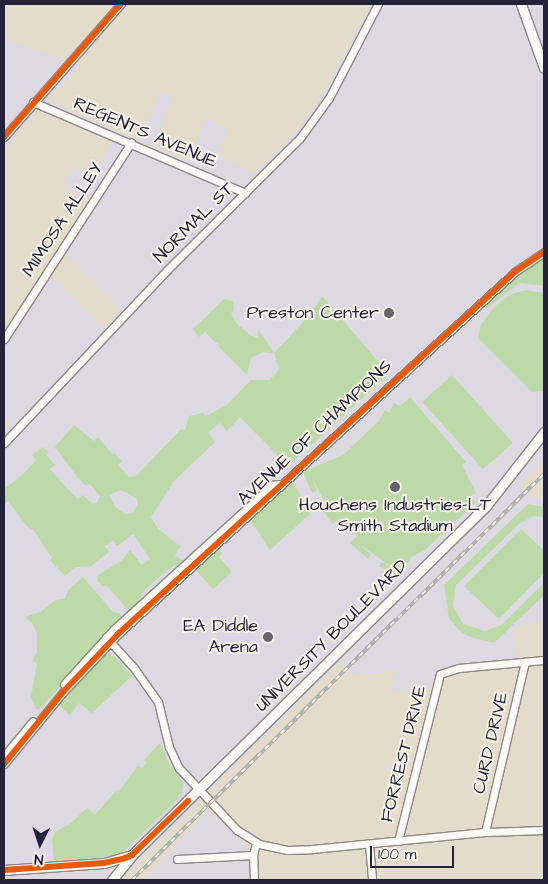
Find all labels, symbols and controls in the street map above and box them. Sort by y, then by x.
street label: REGENTS AVENUE [70,93,220,173]
street label: MIMOSA ALLEY [18,159,108,281]
street label: NORMAL ST [149,178,239,268]
place label: Preston Center [247,302,379,324]
marker: Preston Center [383,307,395,319]
street label: AVENUE OF CHAMPIONS [233,356,397,510]
marker: Houchens Industries-LT Smith Stadium [389,481,401,493]
place label: Houchens Industries-LT Smith Stadium [299,495,491,538]
street label: UNIVERSITY BOULEVARD [251,555,413,717]
place label: EA Diddle Arena [183,616,258,659]
marker: EA Diddle Arena [262,631,274,643]
street label: FORREST DRIVE [377,683,431,825]
street label: CURD DRIVE [469,690,513,796]
north arrow [15,819,65,869]
scale bar [373,836,457,868]
text: 100 m [378,844,417,865]
text: N [34,849,44,869]

